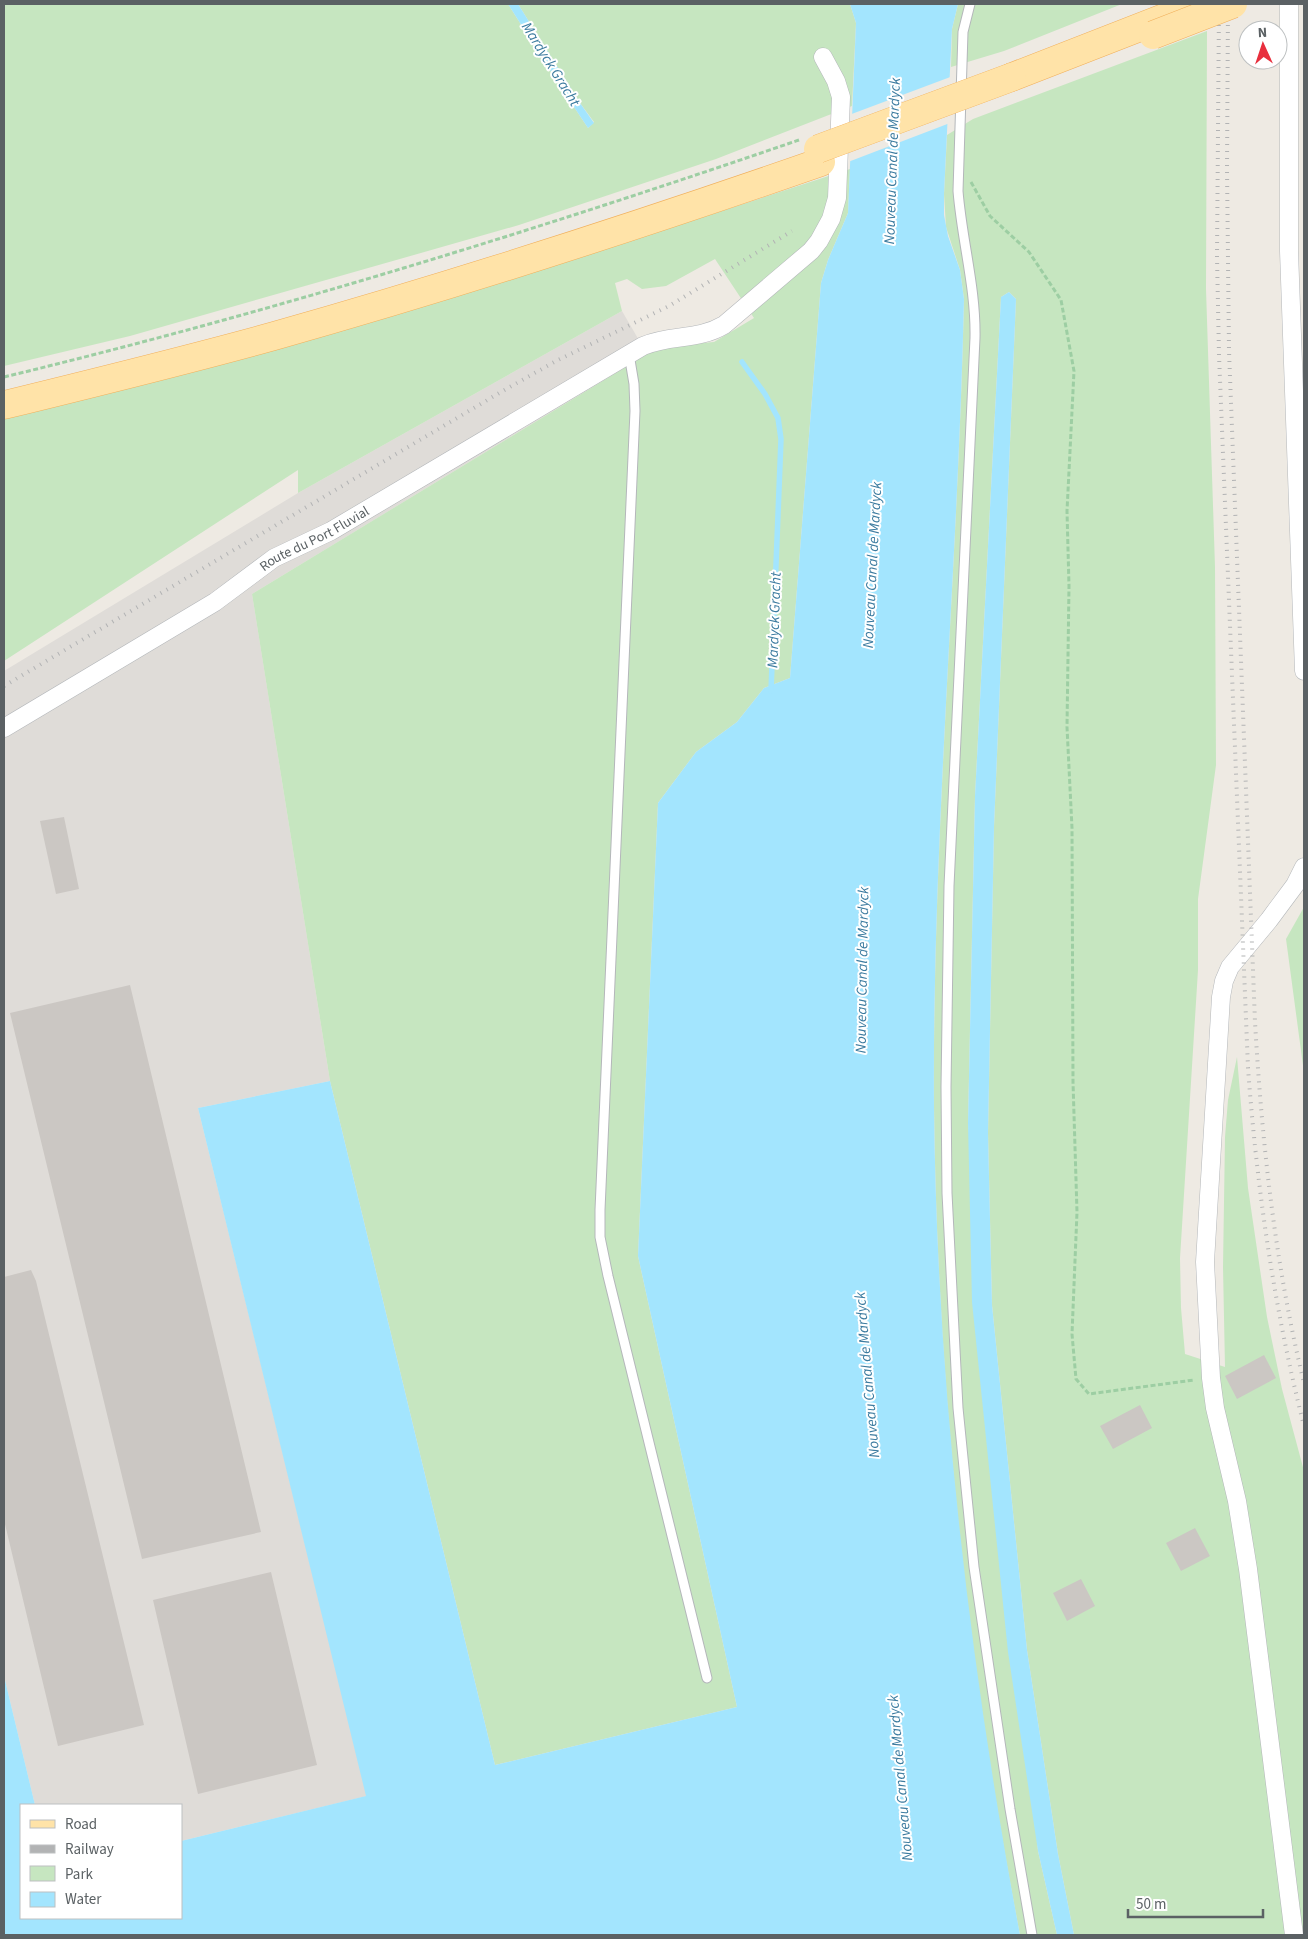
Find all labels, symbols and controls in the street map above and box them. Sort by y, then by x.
water label: Mardyck Gracht [516,18,586,112]
north arrow [1238,20,1288,70]
text: N [1257,23,1268,43]
water label: Nouveau Canal de Mardyck [879,77,906,245]
water label: Nouveau Canal de Mardyck [858,480,887,649]
street label: Route du Port Fluvial [256,501,374,577]
water label: Mardyck Gracht [762,571,787,668]
water label: Nouveau Canal de Mardyck [851,886,874,1054]
water label: Nouveau Canal de Mardyck [850,1290,885,1459]
water label: Nouveau Canal de Mardyck [883,1693,918,1862]
legend [20,1804,182,1919]
text: Road [65,1814,97,1835]
text: Railway [65,1839,114,1860]
text: Park [65,1864,94,1885]
scale bar [1128,1886,1263,1918]
text: Water [65,1889,102,1910]
text: 50 m [1136,1894,1166,1915]

